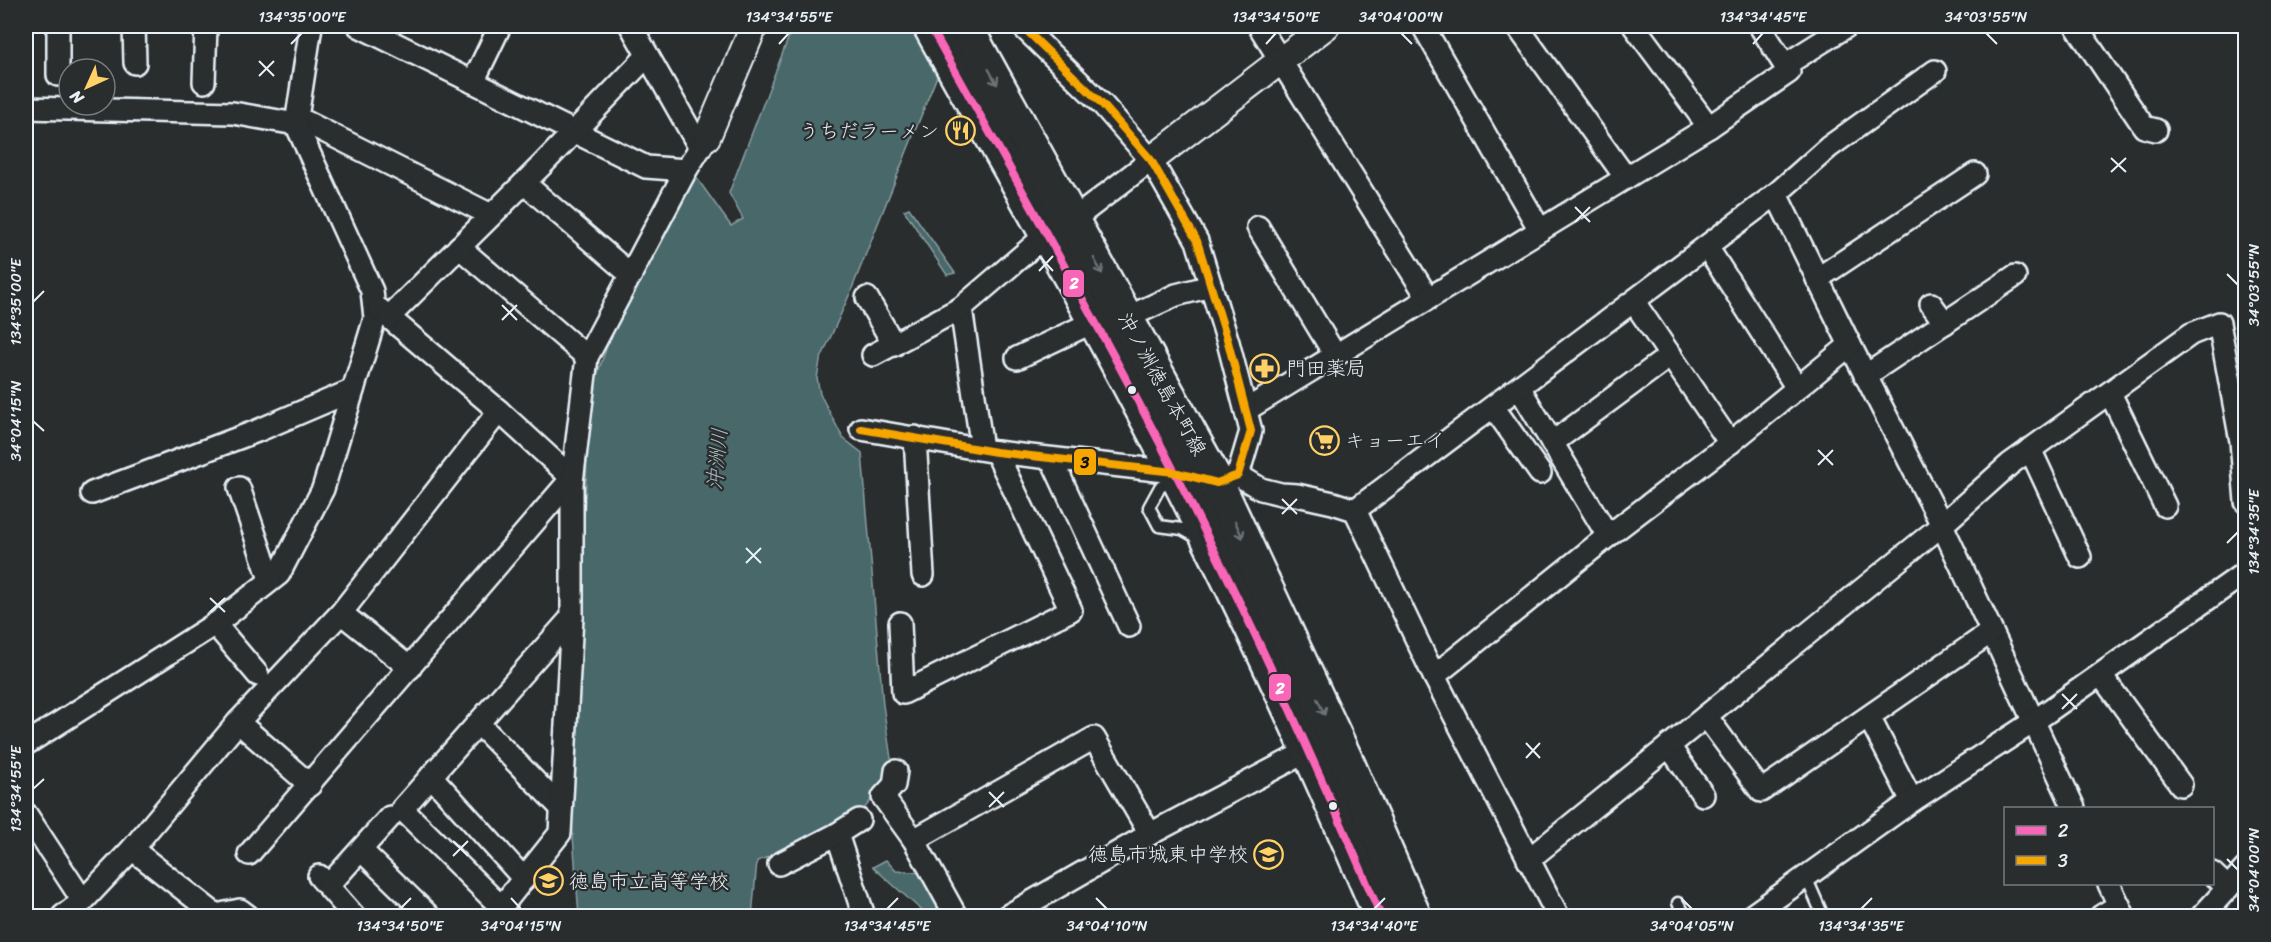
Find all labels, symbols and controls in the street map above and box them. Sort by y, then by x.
text: 134°35'00"E [259,4,347,30]
text: 134°34'55"E [746,4,834,30]
text: 134°34'50"E [1233,4,1321,30]
text: 34°04'00"N [1359,4,1444,30]
text: 134°34'45"E [1720,4,1808,30]
text: 34°03'55"N [1945,4,2028,30]
north arrow [57,57,117,117]
one-way arrow [988,67,999,85]
text: N [62,82,92,112]
place label: うちだラーメン [799,114,939,149]
restaurant icon: うちだラーメン [944,115,976,147]
text: 34°03'55"N [2241,243,2267,326]
one-way arrow [1092,256,1104,274]
text: 134°35'00"E [3,257,29,345]
line badge: 2 [1062,269,1085,298]
text: 2 [1068,269,1079,298]
street label: 沖ノ洲徳島本町線 [1108,306,1216,462]
place label: 門田薬局 [1286,351,1366,386]
pharmacy icon: 門田薬局 [1249,352,1281,384]
text: 34°04'15"N [3,380,29,461]
unlabelled marker [1126,384,1138,396]
place label: キョーエイ [1345,423,1445,458]
supermarket icon: キョーエイ [1308,424,1340,456]
water label: 沖洲川 [695,426,739,492]
line badge: 3 [1073,448,1097,476]
text: 3 [1080,448,1090,477]
text: 134°34'35"E [2241,488,2267,575]
one-way arrow [1233,521,1245,539]
line badge: 2 [1268,673,1292,702]
text: 2 [1274,674,1285,703]
one-way arrow [1315,698,1327,716]
text: 134°34'55"E [3,744,29,832]
unlabelled marker [1327,800,1339,812]
legend [2004,807,2214,885]
text: 2 [2058,815,2068,847]
text: 34°04'00"N [2241,827,2267,912]
place label: 徳島市城東中学校 [1088,837,1248,872]
school or university icon: 徳島市城東中学校 [1253,838,1285,870]
text: 3 [2058,845,2068,877]
place label: 徳島市立高等学校 [569,864,729,899]
school or university icon: 徳島市立高等学校 [532,865,564,897]
text: 134°34'50"E [357,913,445,939]
text: 34°04'15"N [481,913,562,939]
text: 134°34'45"E [844,913,932,939]
text: 34°04'10"N [1066,913,1148,939]
text: 134°34'40"E [1330,913,1419,939]
text: 34°04'05"N [1650,913,1734,939]
text: 134°34'35"E [1818,913,1905,939]

